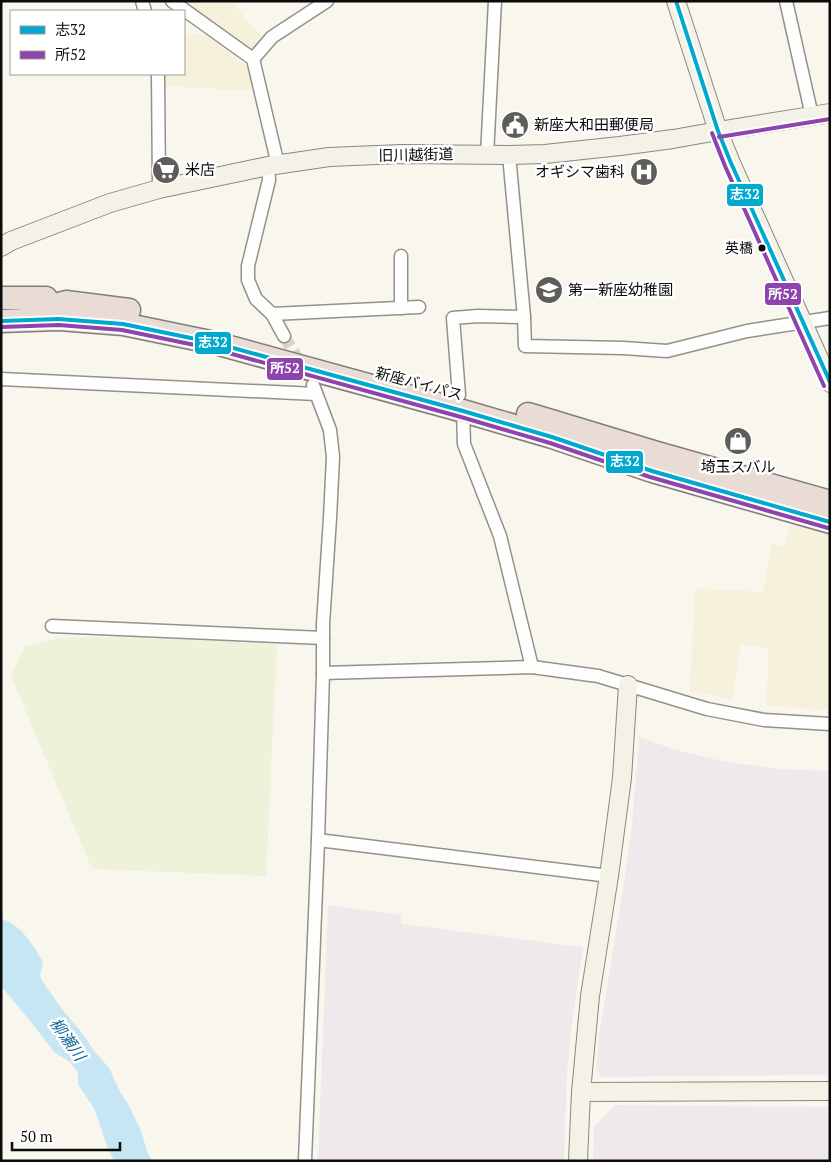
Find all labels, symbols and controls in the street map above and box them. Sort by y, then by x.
legend [10,10,185,75]
text: 志32 [55,19,86,39]
text: 所52 [55,44,86,64]
public building icon: 新座大和田郵便局 [500,110,530,140]
place label: 新座大和田郵便局 [534,114,654,134]
street label: 旧川越街道 [378,143,454,165]
supermarket icon: 米店 [151,155,181,185]
hospital icon: オギシマ歯科 [629,157,659,187]
place label: 米店 [185,159,215,179]
place label: オギシマ歯科 [535,161,625,181]
line badge: 志32 [726,183,764,207]
text: 志32 [730,184,760,203]
place label: 英橋 [725,238,753,257]
marker: 英橋 [757,243,767,253]
school or university icon: 第一新座幼稚園 [534,275,564,305]
place label: 第一新座幼稚園 [568,279,673,299]
line badge: 所52 [764,282,802,306]
text: 所52 [768,284,798,303]
line badge: 志32 [194,331,232,355]
text: 志32 [198,332,228,351]
line badge: 所52 [266,357,304,381]
text: 所52 [270,358,300,377]
street label: 新座バイパス [373,362,465,404]
shop icon: 埼玉スバル [723,426,753,456]
line badge: 志32 [605,450,644,474]
text: 志32 [610,451,640,470]
place label: 埼玉スバル [700,456,776,476]
water label: 柳瀬川 [45,1013,92,1067]
scale bar [12,1120,120,1152]
text: 50 m [20,1126,53,1146]

